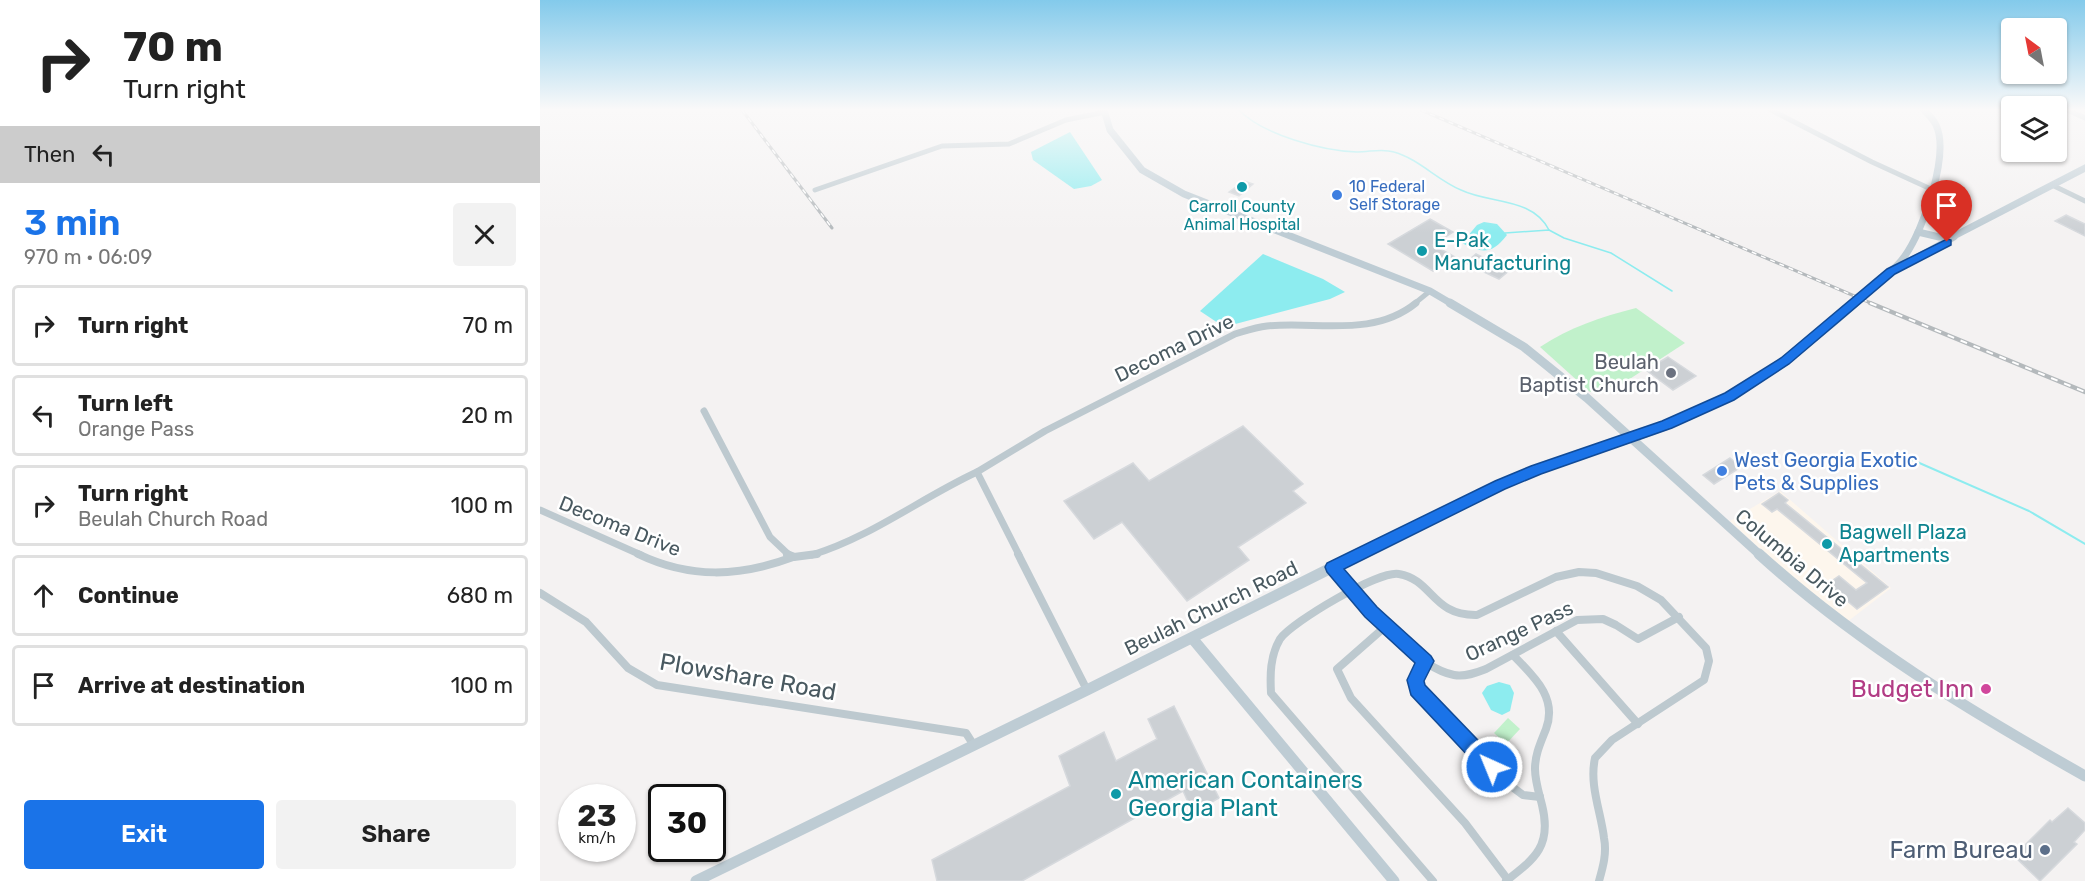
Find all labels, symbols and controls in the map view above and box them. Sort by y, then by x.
north arrow [2001,18,2067,84]
map controls [2001,18,2067,162]
text: 70 m [123,22,223,72]
icon: right [24,24,102,102]
text: Turn right [123,73,246,105]
button: layers [2001,96,2067,162]
icon: left [87,138,120,171]
text: Then [24,141,75,168]
place label: 10 Federal Self Storage [1349,177,1440,214]
marker: Carroll County Animal Hospital [1235,180,1249,194]
pin [1921,180,1972,242]
marker: 10 Federal Self Storage [1330,188,1344,202]
icon: arrive [1930,189,1963,222]
place label: Carroll County Animal Hospital [1184,197,1300,234]
text: 3 min [24,201,121,244]
button: close [453,203,516,266]
place label: E-Pak Manufacturing [1434,228,1571,275]
marker: E-Pak Manufacturing [1415,244,1429,258]
text: 970 m · 06:09 [24,245,152,269]
icon: right [27,309,60,342]
street label: Decoma Drive [1111,309,1237,387]
text: Turn right [78,312,188,339]
text: 70 m [463,312,513,339]
place label: Beulah Baptist Church [1519,350,1659,397]
marker: Beulah Baptist Church [1664,366,1678,380]
text: Turn left [78,390,173,417]
icon: left [27,399,60,432]
text: 20 m [461,402,513,429]
text: Orange Pass [78,417,194,441]
place label: West Georgia Exotic Pets & Supplies [1734,448,1918,495]
marker: West Georgia Exotic Pets & Supplies [1715,464,1729,478]
text: Turn right [78,480,188,507]
icon: right [27,489,60,522]
street label: Decoma Drive [556,491,684,561]
text: 100 m [451,492,513,519]
street label: Columbia Drive [1731,504,1853,612]
text: Beulah Church Road [78,507,268,531]
place label: Bagwell Plaza Apartments [1839,520,1967,567]
marker: Bagwell Plaza Apartments [1820,537,1834,551]
street label: Beulah Church Road [1120,556,1302,660]
icon: ahead [27,579,60,612]
text: Continue [78,582,179,609]
text: 680 m [447,582,513,609]
street label: Orange Pass [1461,596,1577,666]
street label: Plowshare Road [658,648,838,706]
icon: arrive [27,669,60,702]
text: Arrive at destination [78,672,305,699]
text: 100 m [451,672,513,699]
place label: Budget Inn [1851,675,1974,703]
marker: Budget Inn [1979,682,1993,696]
position arrow [1460,735,1524,799]
place label: American Containers Georgia Plant [1128,766,1363,822]
speed limit sign: 30 [648,784,726,862]
marker: American Containers Georgia Plant [1109,787,1123,801]
text: 23 [577,798,617,834]
button: Exit [24,800,264,869]
button: Share [276,800,516,869]
text: km/h [578,829,616,847]
place label: Farm Bureau [1890,836,2033,864]
marker: Farm Bureau [2038,843,2052,857]

